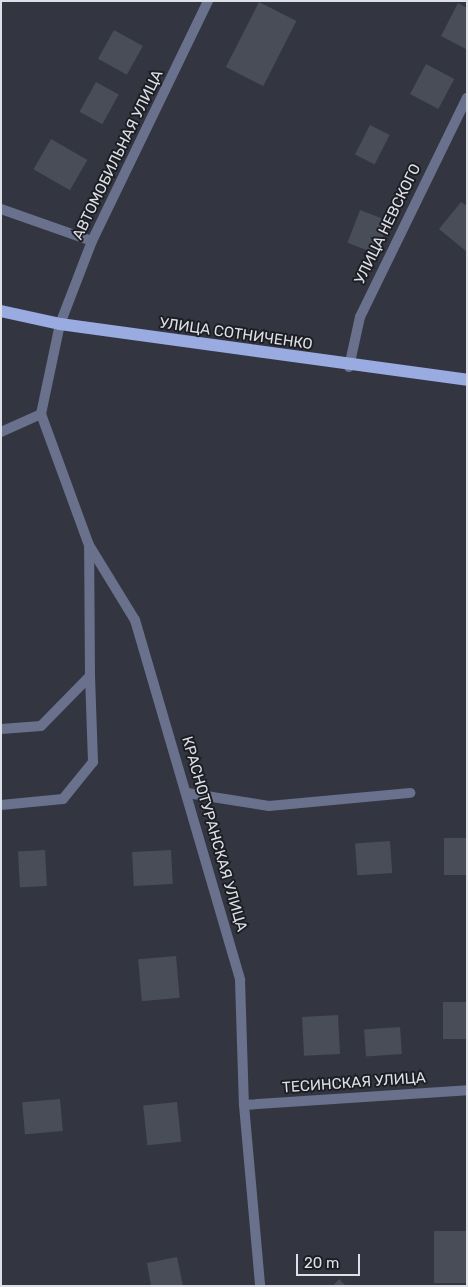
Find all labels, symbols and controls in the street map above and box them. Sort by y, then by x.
street label: АВТОМОБИЛЬНАЯ УЛИЦА [69,67,167,243]
street label: УЛИЦА НЕВСКОГО [351,161,425,287]
street label: УЛИЦА СОТНИЧЕНКО [158,314,314,354]
street label: КРАСНОТУРАНСКАЯ УЛИЦА [177,734,251,934]
street label: ТЕСИНСКАЯ УЛИЦА [282,1069,426,1097]
scale bar [298,1244,362,1276]
text: 20 m [304,1254,339,1272]

